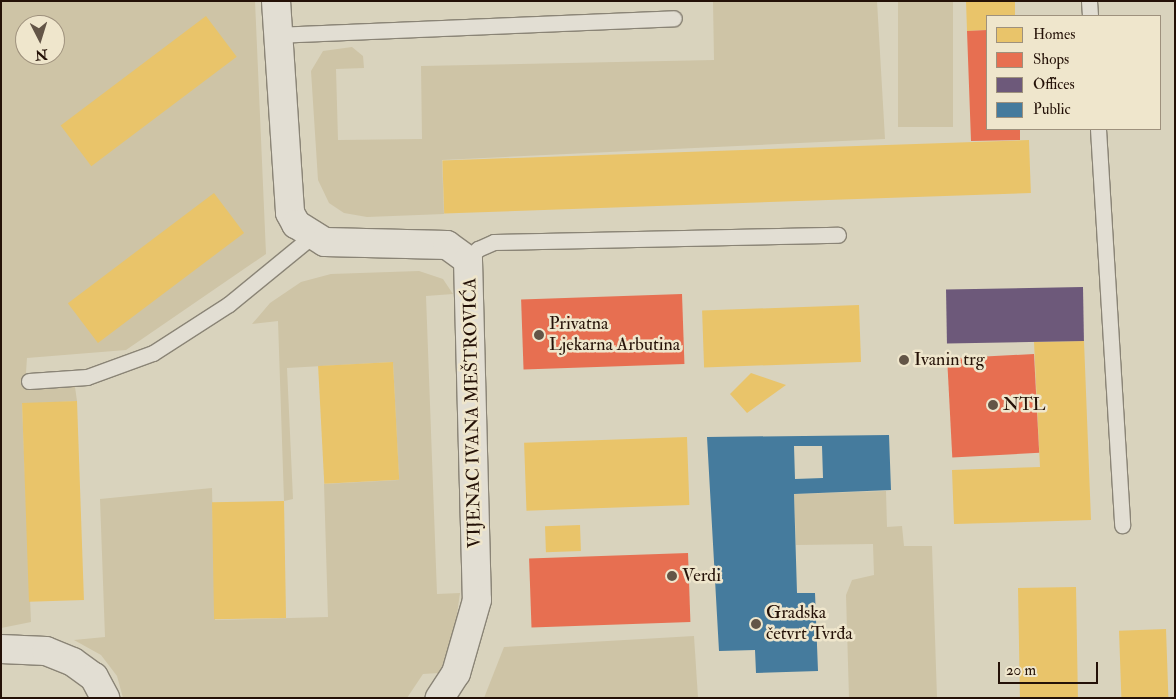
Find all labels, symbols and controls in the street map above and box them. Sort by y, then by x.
north arrow [15,15,65,65]
legend [986,15,1161,130]
text: Homes [1033,25,1075,44]
text: N [34,45,48,63]
text: Shops [1033,50,1069,69]
text: Offices [1033,75,1075,94]
text: Public [1033,100,1071,119]
street label: VIJENAC IVANA MEŠTROVIĆA [460,278,486,548]
place label: Privatna Ljekarna Arbutina [549,314,680,356]
marker: Privatna Ljekarna Arbutina [533,329,545,341]
place label: Ivanin trg [914,349,985,371]
marker: Ivanin trg [898,354,910,366]
place label: NTL [1003,394,1046,416]
marker: NTL [987,399,999,411]
place label: Verdi [682,565,721,587]
marker: Verdi [666,570,678,582]
place label: Gradska četvrt Tvrđa [766,603,853,646]
marker: Gradska četvrt Tvrđa [750,618,762,630]
scale bar [1001,652,1101,684]
text: 20 m [1006,661,1036,680]

